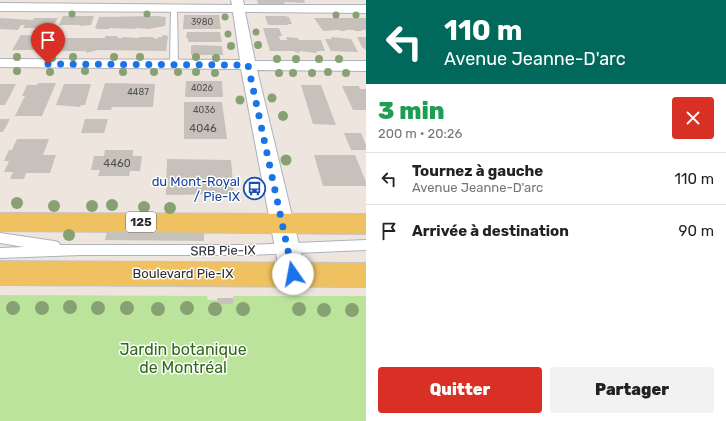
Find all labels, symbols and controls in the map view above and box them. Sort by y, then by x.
text: 110 m [444,14,522,47]
icon: left [378,16,430,68]
house number: 3980 [191,17,213,27]
pin [31,23,65,64]
icon: arrive [37,29,59,51]
text: Avenue Jeanne-D'arc [444,48,626,70]
house number: 4026 [191,83,214,93]
house number: 4487 [127,87,149,97]
text: 3 min [378,97,445,125]
button: close [672,97,714,139]
house number: 4036 [193,105,216,115]
house number: 4046 [189,122,217,135]
text: 200 m · 20:26 [378,126,462,141]
house number: 4460 [103,157,131,170]
text: Tournez à gauche [412,162,543,180]
icon: left [378,168,400,190]
text: 110 m [675,170,714,188]
place label: du Mont-Royal / Pie-IX [152,174,240,204]
bus stop icon: du Mont-Royal / Pie-IX [242,175,268,201]
text: Avenue Jeanne-D'arc [412,180,543,195]
road number: 125 [126,212,156,232]
icon: arrive [378,220,400,242]
text: Arrivée à destination [412,222,569,240]
text: 90 m [679,222,714,240]
street label: SRB Pie-IX [190,242,256,259]
position arrow [272,253,314,295]
street label: Boulevard Pie-IX [133,266,233,281]
park label: Jardin botanique de Montréal [119,340,247,377]
button: Quitter [378,367,542,413]
button: Partager [550,367,714,413]

